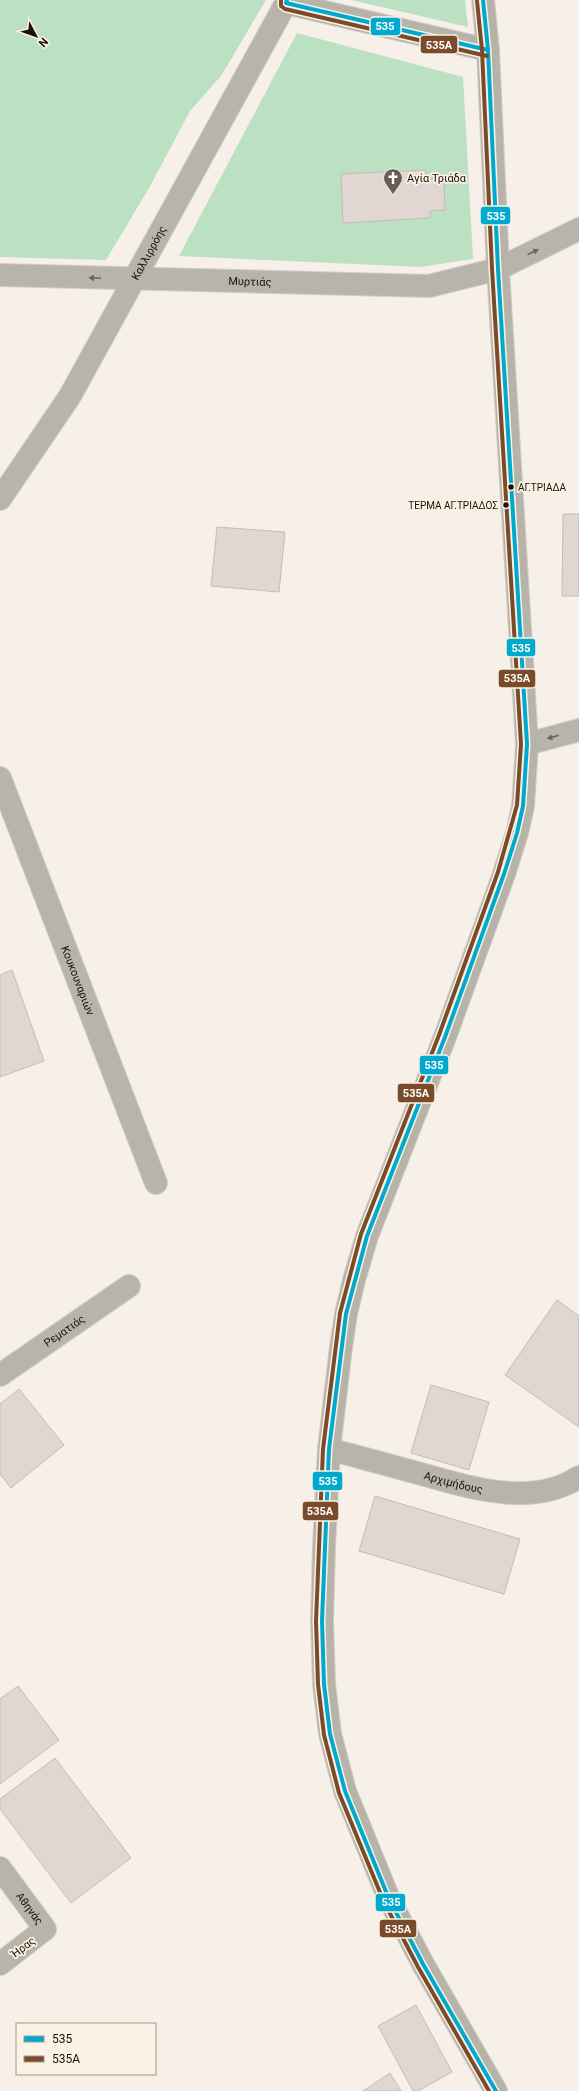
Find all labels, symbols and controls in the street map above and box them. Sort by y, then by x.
north arrow [16,16,56,56]
line badge: 535 [370,17,401,36]
text: 535 [376,20,394,33]
text: N [36,35,51,50]
line badge: 535A [420,35,458,54]
text: 535A [426,39,453,52]
church icon: Αγία Τριάδα [382,167,404,195]
place label: Αγία Τριάδα [407,172,467,185]
line badge: 535 [480,206,511,225]
text: 535 [487,210,505,223]
street label: Καλλιρρόης [129,224,169,282]
one-way arrow [527,249,539,255]
one-way arrow [89,275,101,282]
street label: Μυρτιάς [228,275,272,289]
marker: ΑΓ.ΤΡΙΑΔΑ [506,482,516,492]
place label: ΑΓ.ΤΡΙΑΔΑ [518,482,566,493]
place label: ΤΕΡΜΑ ΑΓ.ΤΡΙΑΔΟΣ [408,500,498,511]
marker: ΤΕΡΜΑ ΑΓ.ΤΡΙΑΔΟΣ [501,500,511,510]
line badge: 535 [506,638,536,657]
text: 535 [512,642,530,655]
line badge: 535A [498,669,536,688]
text: 535A [504,672,531,685]
one-way arrow [547,734,559,740]
street label: Κουκουναριών [58,944,97,1018]
line badge: 535 [419,1055,449,1075]
text: 535 [425,1059,443,1072]
line badge: 535A [397,1083,435,1103]
text: 535A [403,1087,430,1100]
street label: Ρεματιάς [42,1312,87,1350]
street label: Αρχιμήδους [422,1469,484,1496]
line badge: 535 [312,1471,343,1491]
text: 535 [319,1475,337,1488]
line badge: 535A [302,1501,339,1521]
text: 535A [307,1505,334,1518]
street label: Αθηνάς [13,1890,46,1927]
line badge: 535 [375,1893,406,1912]
text: 535 [382,1896,400,1909]
line badge: 535A [379,1919,417,1938]
text: 535A [385,1923,412,1936]
street label: Ήρας [8,1934,38,1961]
legend [16,2023,156,2075]
text: 535 [52,2032,72,2046]
text: 535A [52,2052,80,2066]

